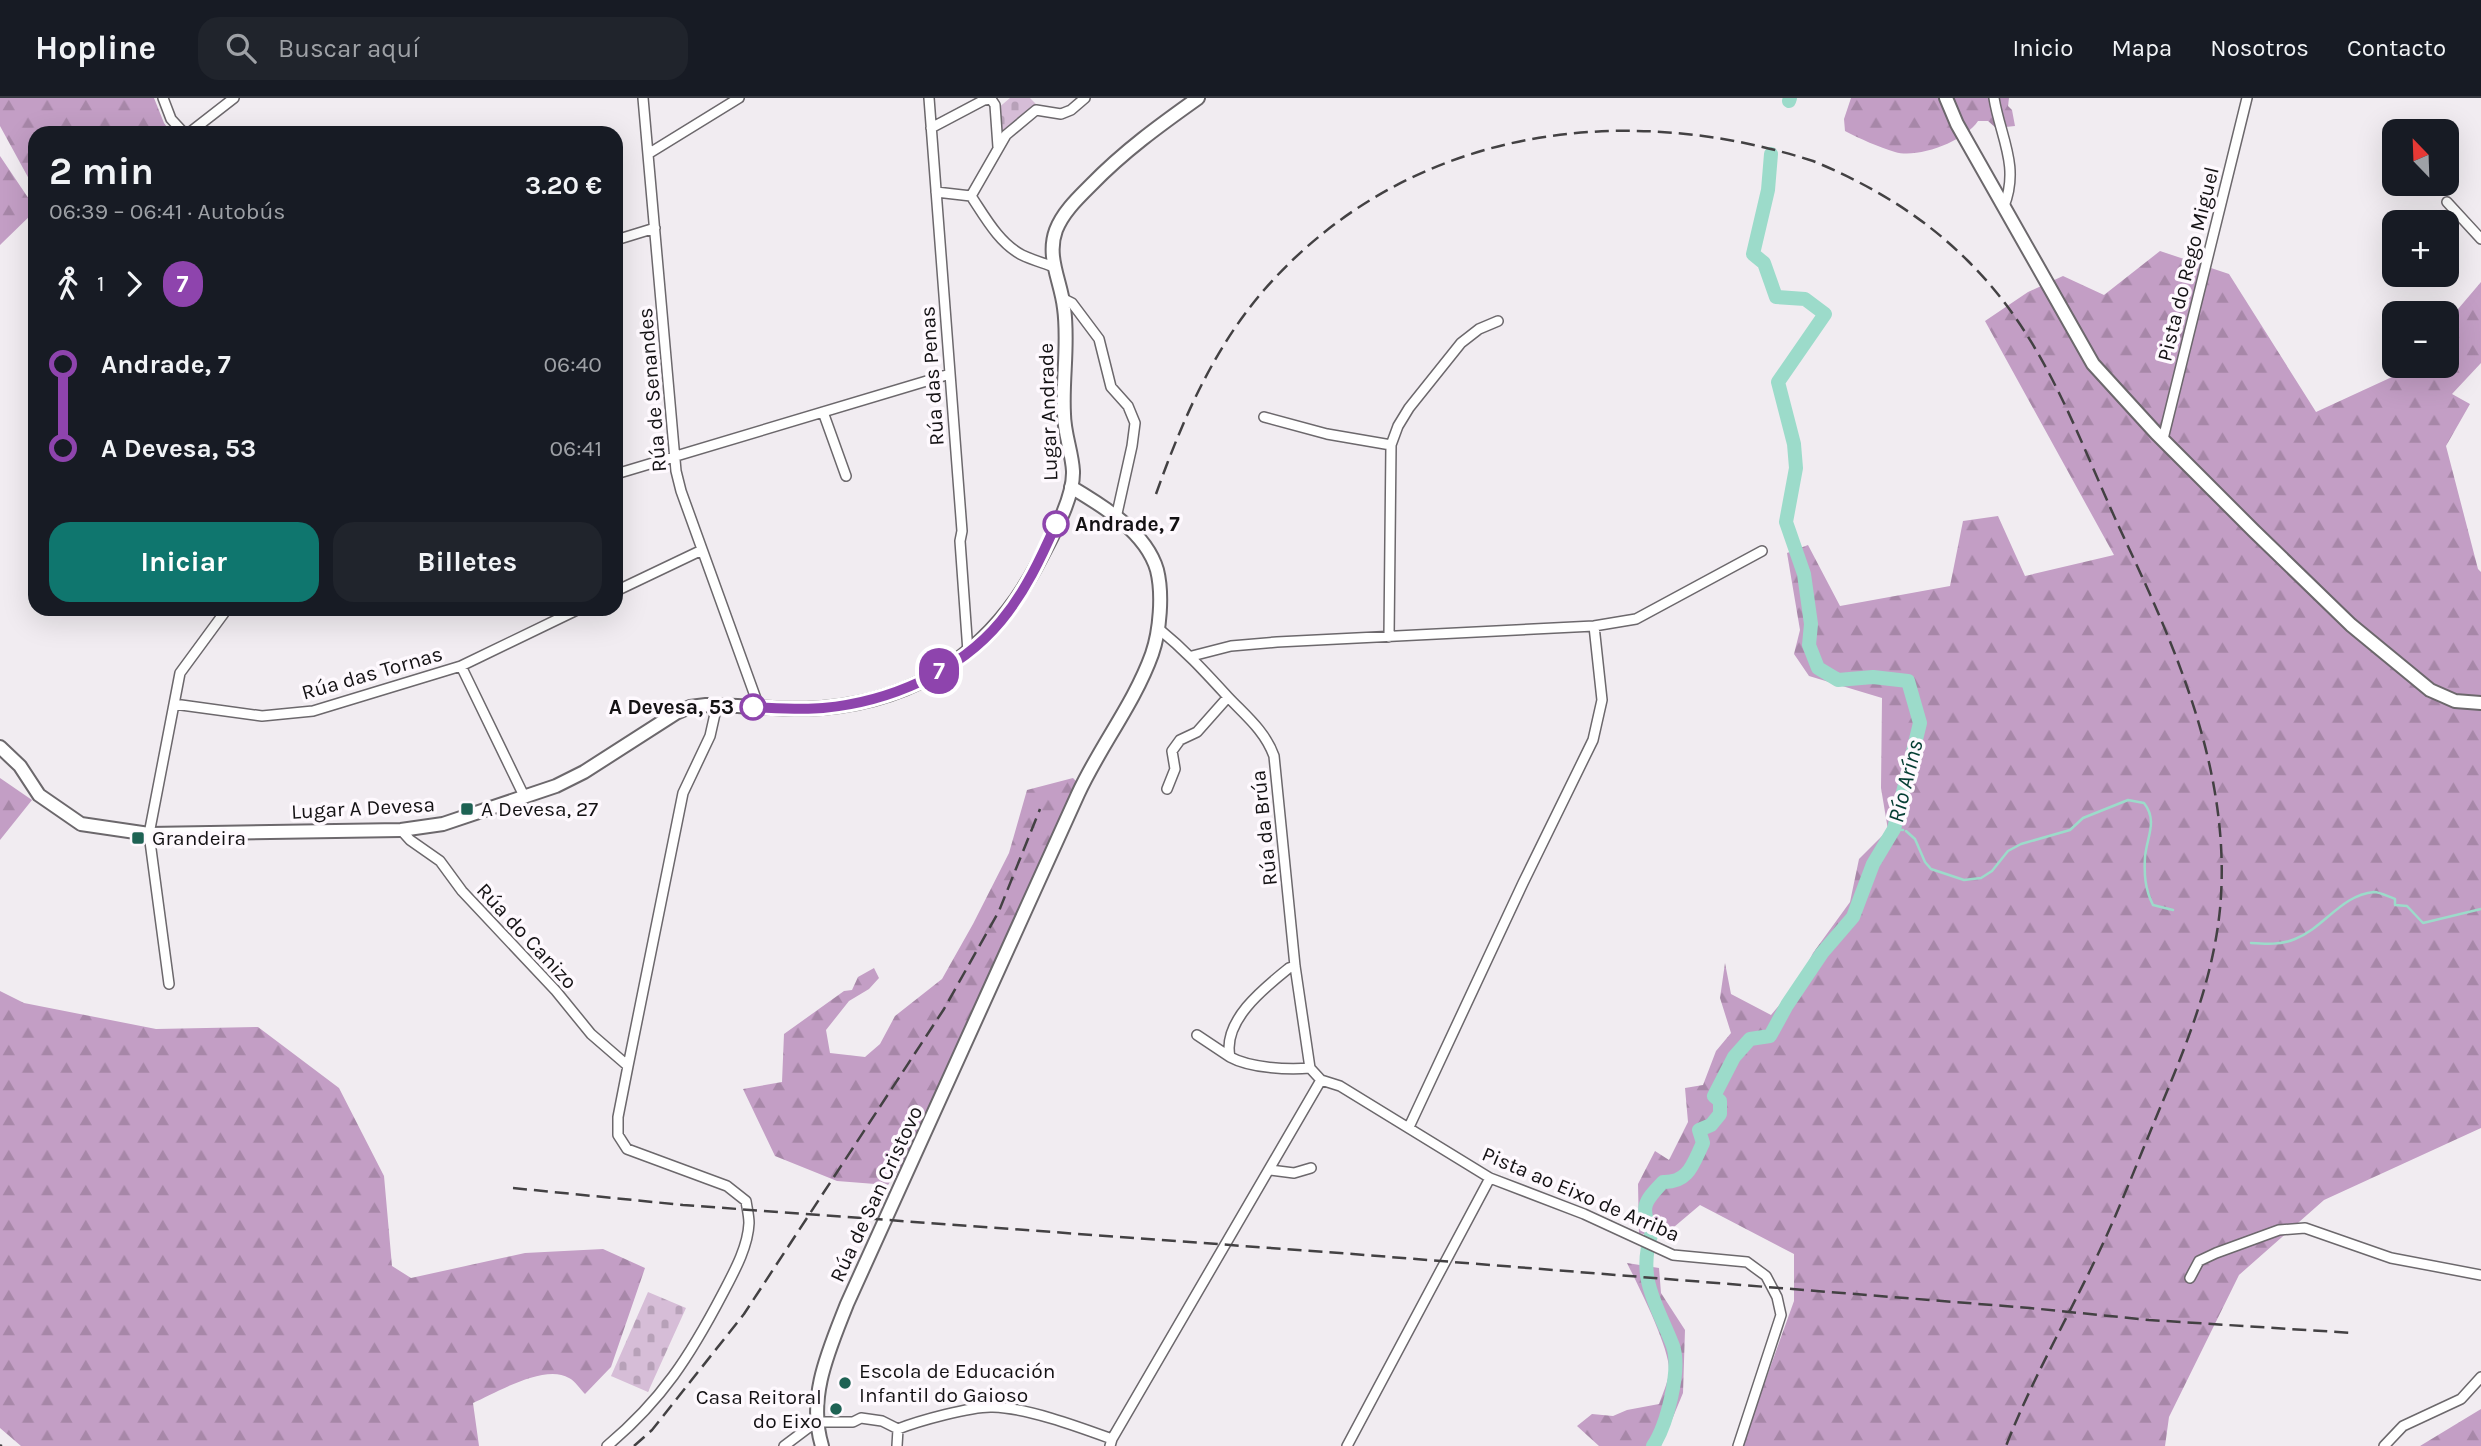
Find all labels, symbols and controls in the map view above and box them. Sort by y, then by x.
search box [198,17,688,80]
text: Hopline [35,29,156,67]
icon: search [222,29,260,67]
text: Buscar aquí [278,33,420,64]
text: Inicio [2012,34,2073,62]
text: Mapa [2111,34,2172,62]
text: Nosotros [2210,34,2309,62]
text: Contacto [2347,34,2446,62]
north arrow [2382,119,2459,196]
map controls [2382,119,2459,378]
text: 2 min [49,149,154,194]
street label: Pista do Rego Miguel [2152,164,2224,364]
text: 3.20 € [525,170,602,201]
text: 06:39 – 06:41 · Autobús [49,198,285,225]
button: + [2382,210,2459,287]
icon: walk [49,265,87,303]
icon: forward [115,265,153,303]
text: 1 [97,270,105,297]
text: 7 [177,270,189,298]
button: − [2382,301,2459,378]
street label: Rúa das Penas [915,305,949,447]
street label: Rúa de Senandes [633,307,671,473]
street label: Lugar Andrade [1034,343,1062,481]
text: Andrade, 7 [101,349,231,380]
text: 06:40 [543,351,602,378]
text: A Devesa, 53 [101,433,256,464]
text: 06:41 [549,435,602,462]
marker: Andrade, 7 [1043,511,1069,537]
place label: Andrade, 7 [1075,512,1180,536]
button: Iniciar [49,522,319,602]
button: Billetes [333,522,602,602]
street label: Rúa das Tornas [299,641,445,705]
line badge: 7 [916,648,962,694]
text: 7 [933,657,945,685]
marker: A Devesa, 53 [740,694,766,720]
place label: A Devesa, 53 [609,695,734,719]
water label: Río Aríns [1882,737,1929,825]
street label: Rúa da Brúa [1246,769,1282,887]
street label: Lugar A Devesa [290,792,436,824]
place label: A Devesa, 27 [481,797,598,821]
marker: A Devesa, 27 [459,801,475,817]
place label: Grandeira [152,826,246,850]
marker: Grandeira [130,830,146,846]
street label: Rúa do Canizo [472,878,582,994]
street label: Rúa de San Cristovo [825,1102,927,1286]
street label: Pista ao Eixo de Arriba [1479,1141,1683,1247]
place label: Escola de Educación Infantil do Gaioso [859,1359,1055,1407]
marker: Escola de Educación Infantil do Gaioso [837,1375,853,1391]
place label: Casa Reitoral do Eixo [696,1385,822,1433]
marker: Casa Reitoral do Eixo [828,1401,844,1417]

